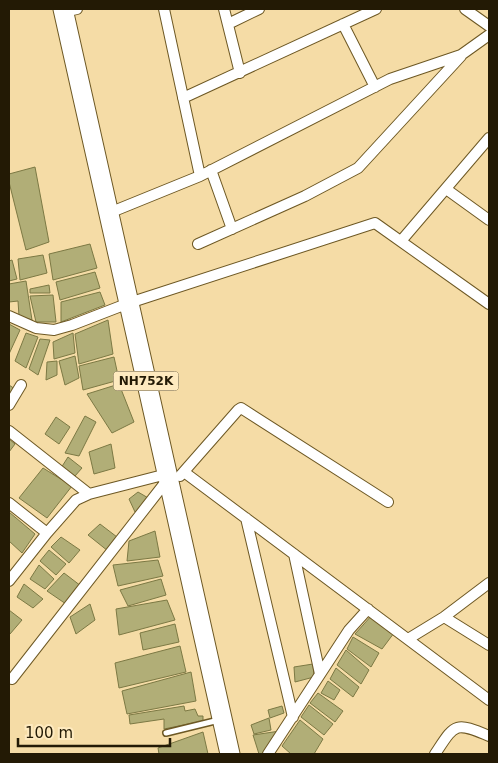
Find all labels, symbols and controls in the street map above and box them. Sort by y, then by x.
road number: NH752K [114,372,178,391]
scale bar [18,716,170,748]
text: 100 m [25,724,73,742]

